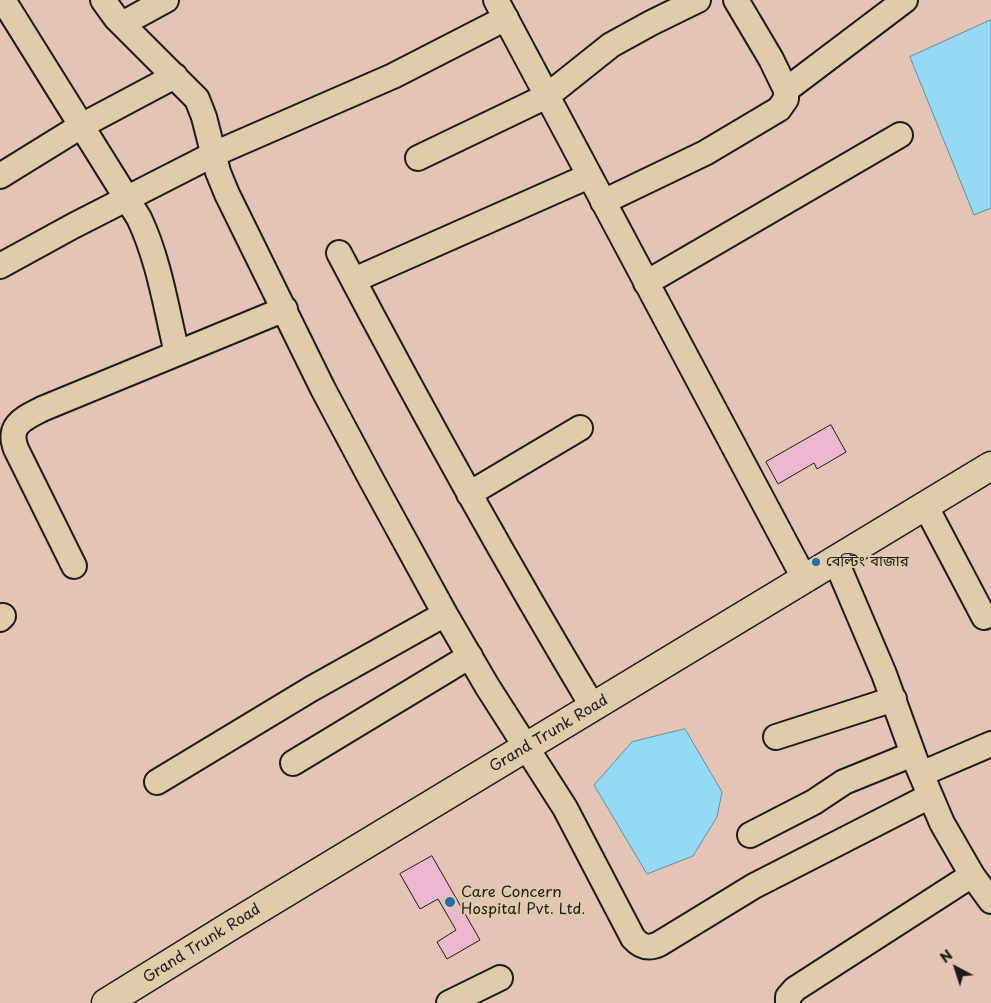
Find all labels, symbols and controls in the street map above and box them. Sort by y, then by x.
place label: বেল্টিং বাজার [826,553,909,571]
marker: বেল্টিং বাজার [810,556,822,568]
street label: Grand Trunk Road [486,691,612,777]
place label: Care Concern Hospital Pvt. Ltd. [461,884,585,919]
marker: Care Concern Hospital Pvt. Ltd. [443,895,457,909]
street label: Grand Trunk Road [140,901,264,987]
north arrow [931,943,981,993]
text: N [935,945,957,968]

